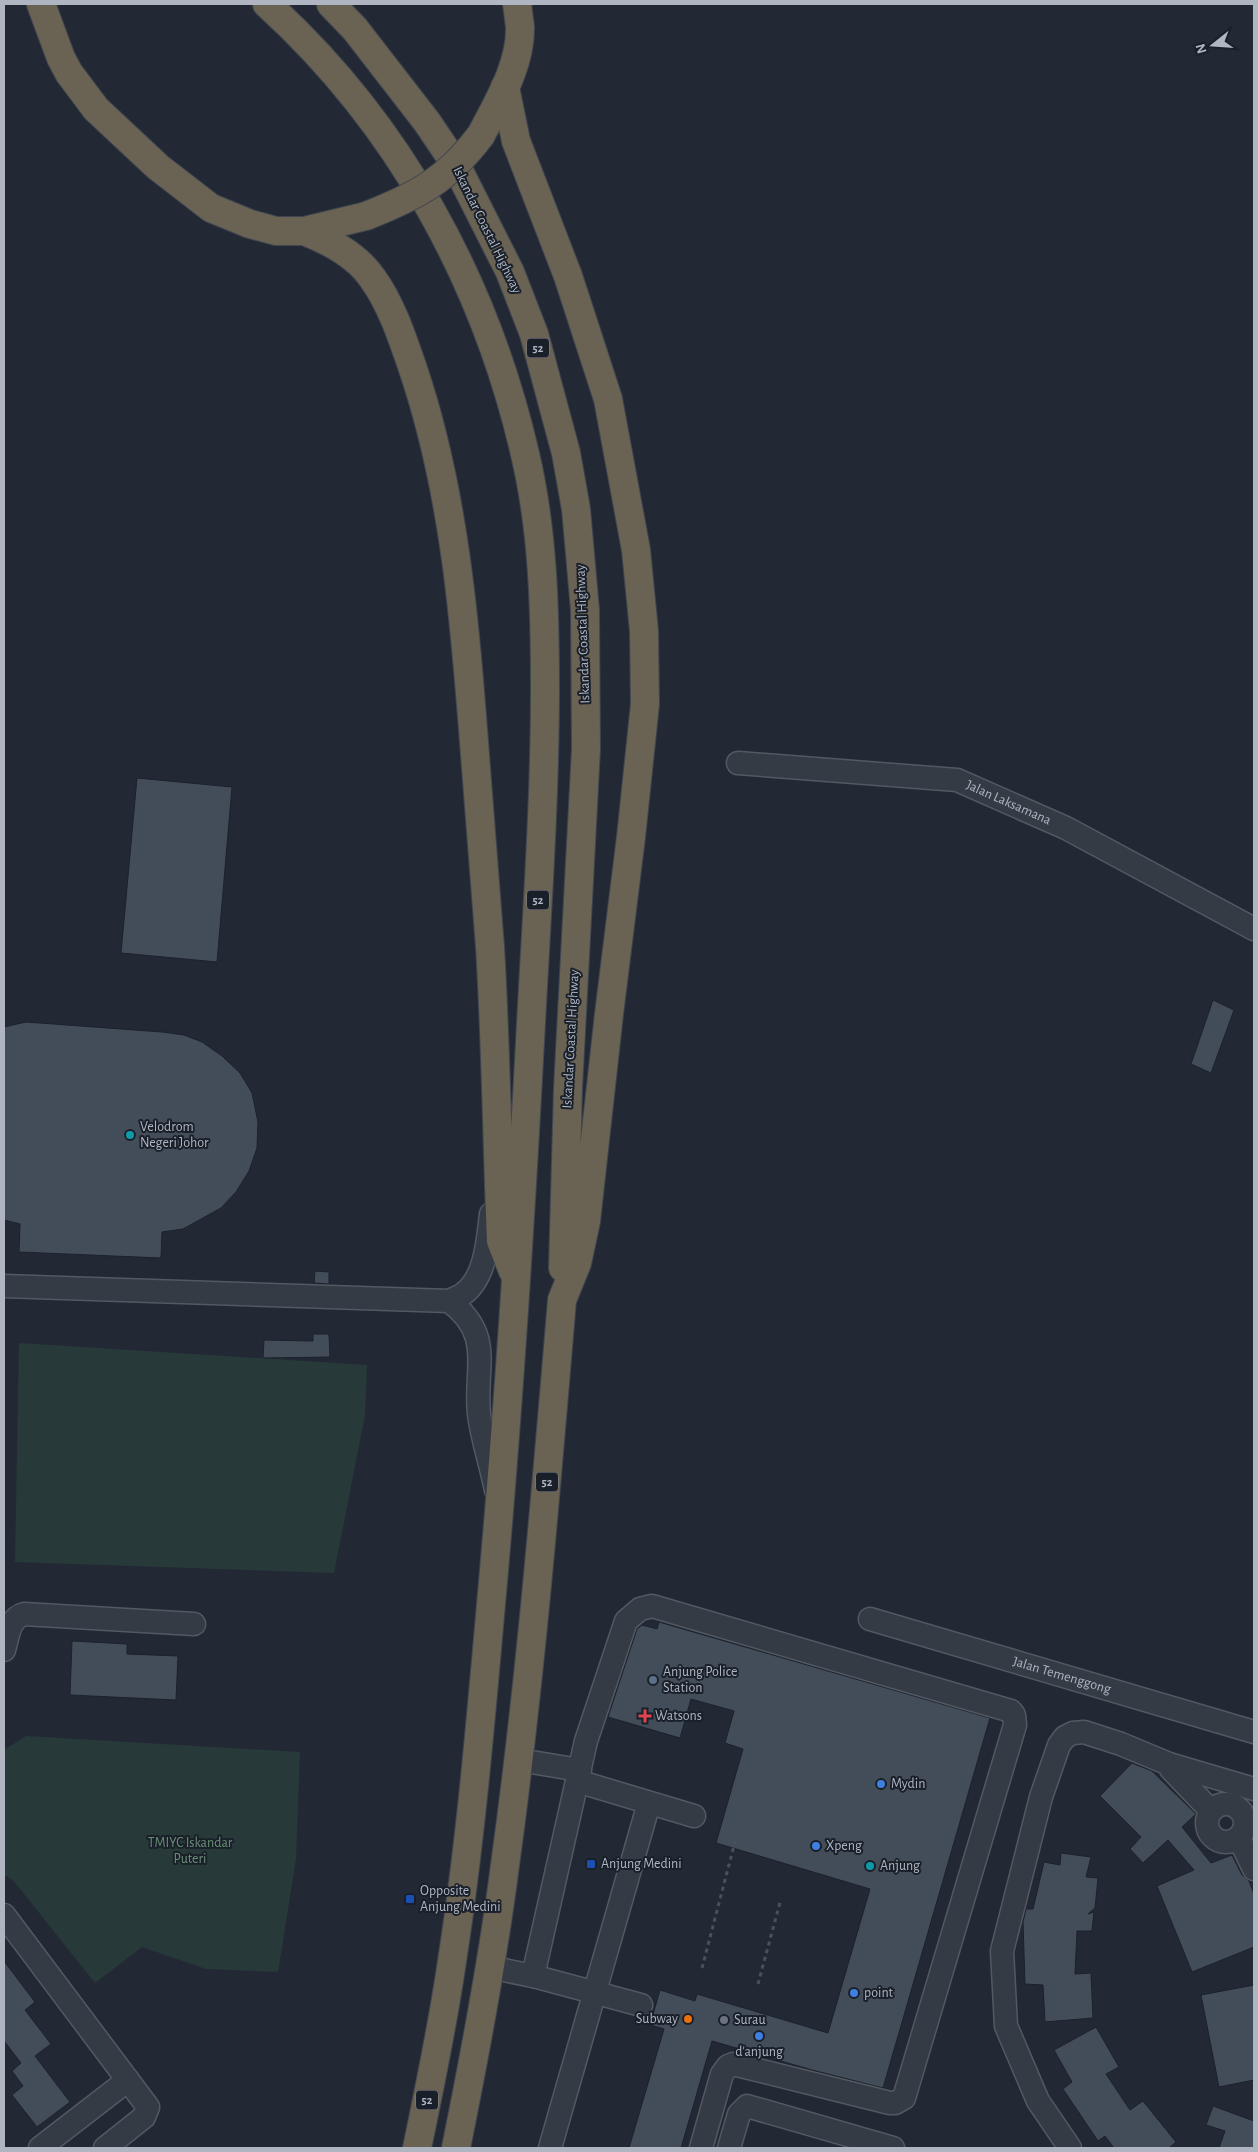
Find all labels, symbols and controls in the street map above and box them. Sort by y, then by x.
north arrow [1188,20,1238,70]
text: N [1193,42,1210,55]
street label: Iskandar Coastal Highway [450,164,524,296]
road number: 52 [527,338,549,358]
street label: Iskandar Coastal Highway [574,564,592,704]
street label: Jalan Laksamana [964,778,1054,828]
road number: 52 [527,890,549,910]
street label: Iskandar Coastal Highway [560,969,582,1109]
place label: Velodrom Negeri Johor [140,1120,209,1150]
marker: Velodrom Negeri Johor [124,1129,136,1141]
road number: 52 [536,1472,558,1491]
street label: Jalan Temenggong [1011,1654,1113,1697]
place label: Anjung Police Station [663,1665,738,1695]
marker: Anjung Police Station [647,1674,659,1686]
place label: Watsons [655,1709,702,1723]
marker: Watsons [639,1710,651,1722]
place label: Mydin [891,1777,925,1791]
marker: Mydin [875,1778,887,1790]
park label: TMIYC Iskandar Puteri [148,1836,233,1866]
place label: Xpeng [826,1839,862,1853]
marker: Xpeng [810,1840,822,1852]
place label: Anjung Medini [601,1857,682,1871]
marker: Anjung Medini [585,1858,597,1870]
place label: Anjung [880,1859,920,1873]
marker: Anjung [864,1860,876,1872]
place label: Opposite Anjung Medini [420,1884,501,1914]
marker: Opposite Anjung Medini [404,1893,416,1905]
place label: point [864,1986,894,2000]
marker: point [848,1987,860,1999]
place label: Subway [636,2012,678,2026]
marker: Subway [682,2013,694,2025]
place label: Surau [734,2013,766,2027]
marker: Surau [718,2014,730,2026]
marker: d'anjung [753,2030,765,2042]
place label: d'anjung [735,2045,783,2059]
road number: 52 [416,2090,438,2110]

